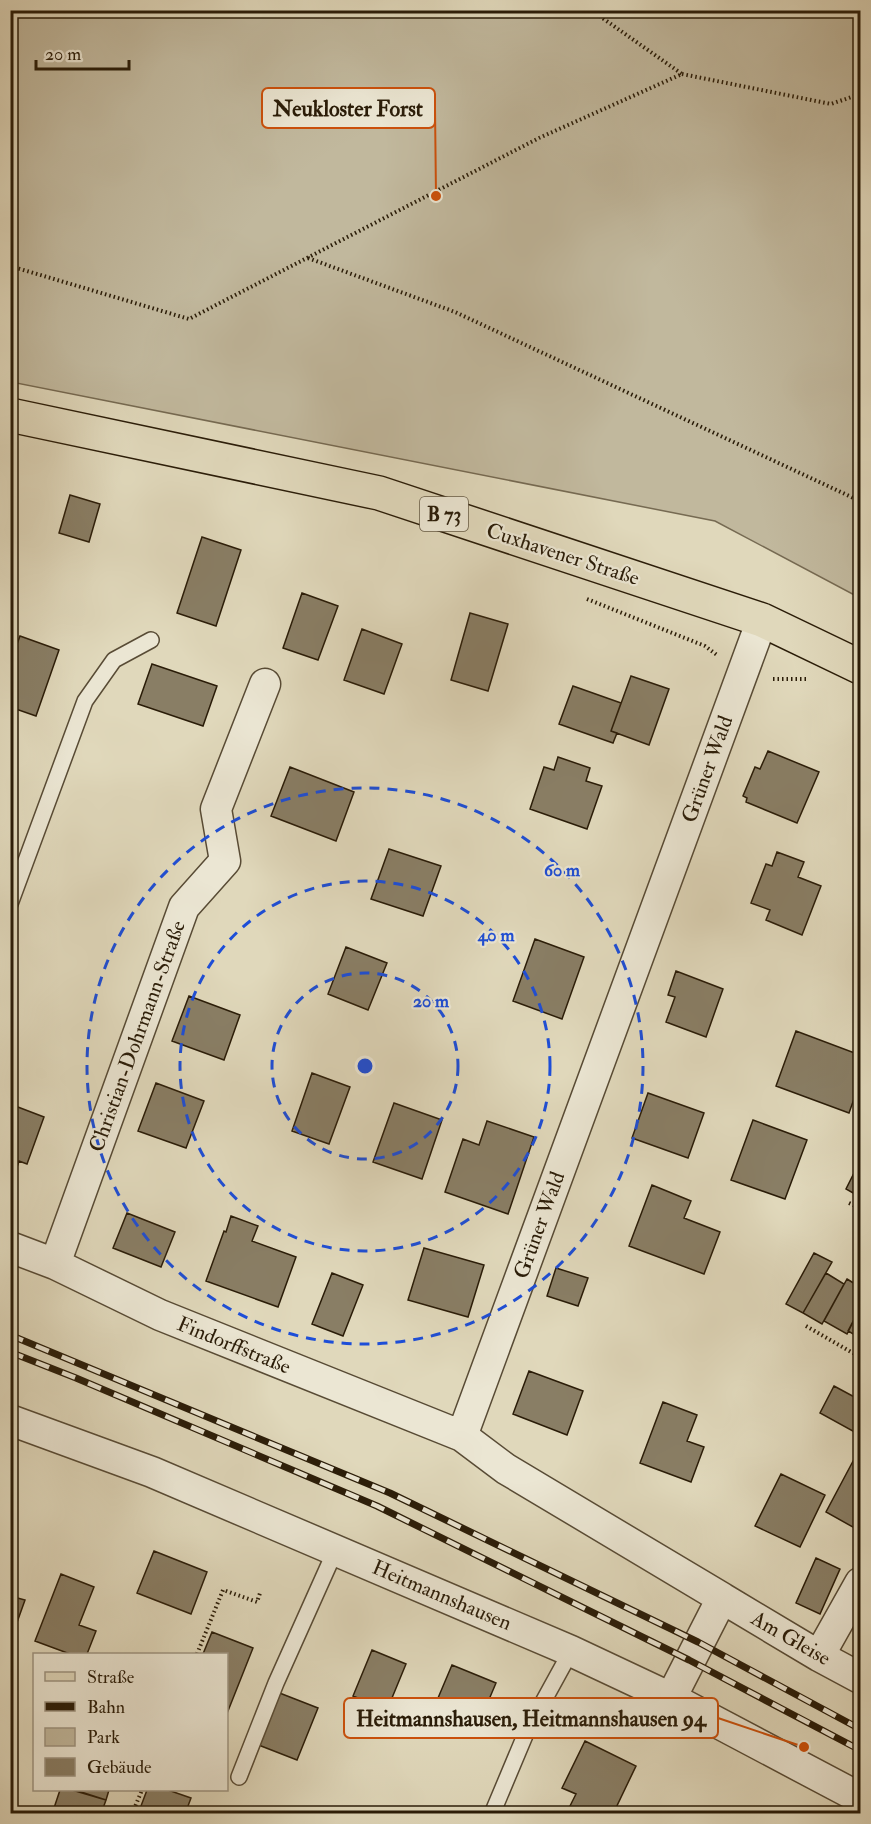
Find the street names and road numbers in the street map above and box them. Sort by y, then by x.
road number: B 73 [420,497,468,531]
street label: Cuxhavener Straße [483,517,643,592]
street label: Grüner Wald [676,711,740,826]
street label: Christian-Dohrmann-Straße [83,917,192,1156]
street label: Grüner Wald [508,1167,572,1282]
street label: Findorffstraße [173,1310,295,1381]
street label: Heitmannshausen [368,1554,516,1637]
street label: Am Gleise [745,1604,836,1672]

